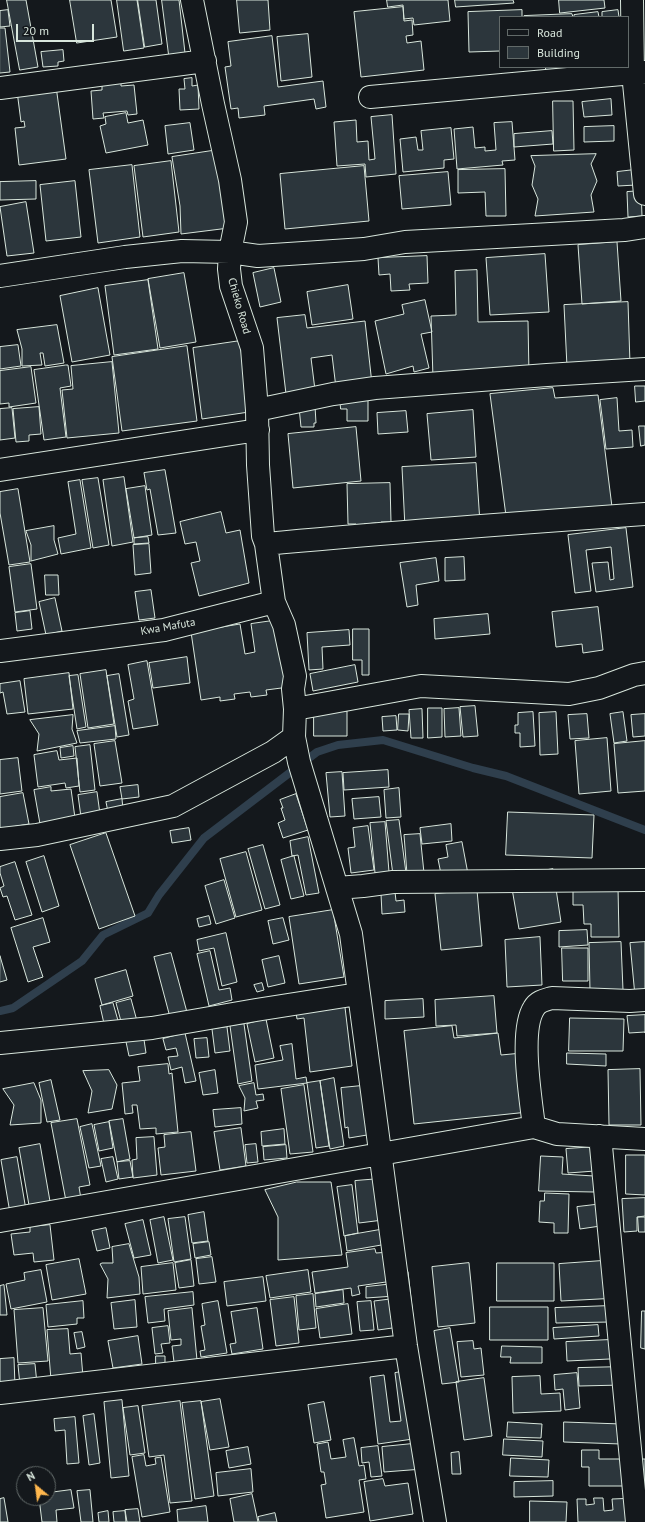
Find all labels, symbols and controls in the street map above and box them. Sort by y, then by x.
scale bar [18,16,96,42]
legend [499,16,629,68]
text: 20 m [23,23,49,38]
text: Road [537,25,562,40]
text: Building [537,45,580,60]
street label: Chieko Road [225,276,253,336]
street label: Kwa Mafuta [140,616,196,638]
north arrow [16,1466,56,1506]
text: N [24,1469,37,1484]

